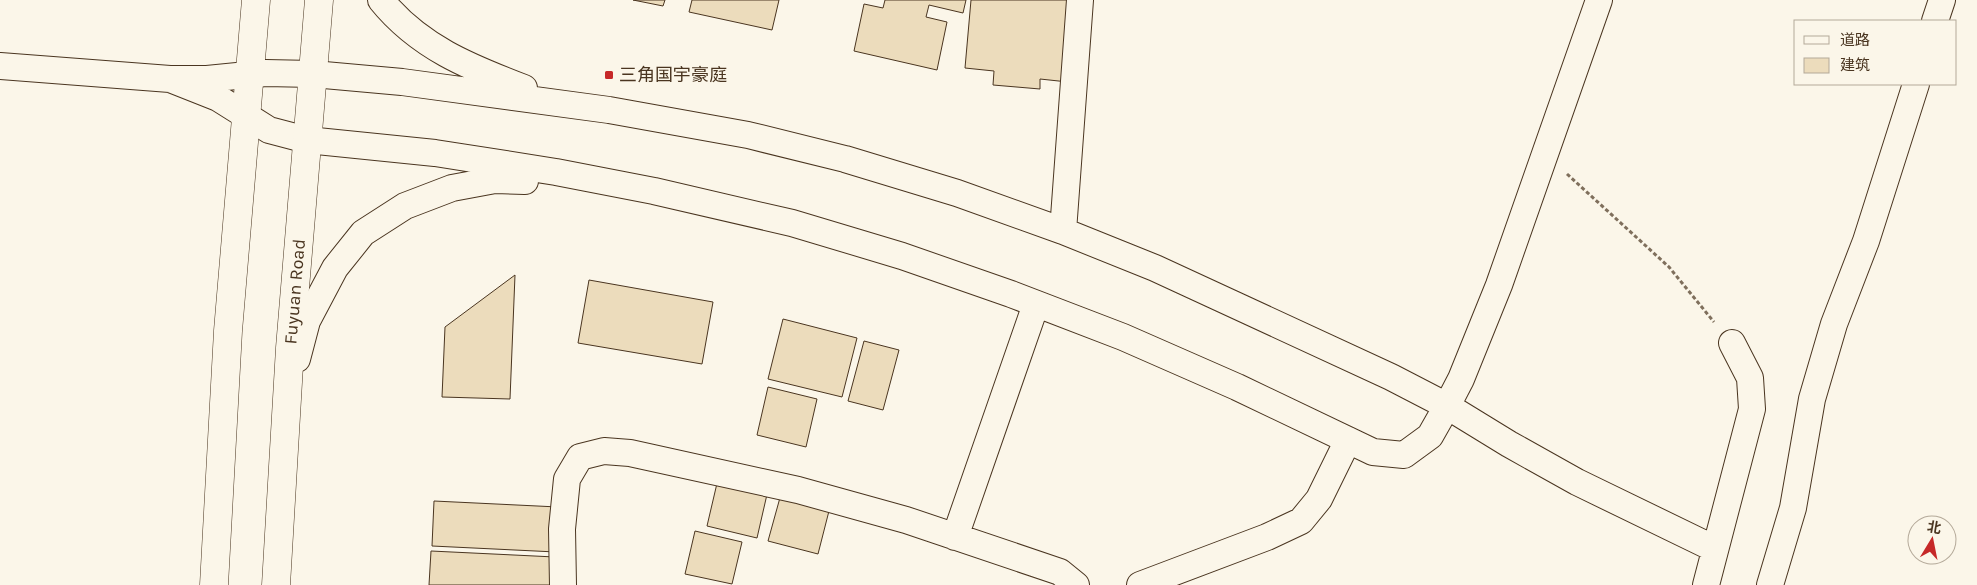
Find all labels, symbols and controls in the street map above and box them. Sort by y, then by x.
legend [1794,20,1957,85]
text: 道路 [1840,31,1870,49]
text: 建筑 [1840,56,1870,74]
place label: 三角国宇豪庭 [619,64,727,86]
marker: 三角国宇豪庭 [603,69,615,81]
street label: Fuyuan Road [279,238,310,345]
north arrow [1907,515,1957,565]
text: 北 [1926,518,1943,537]

